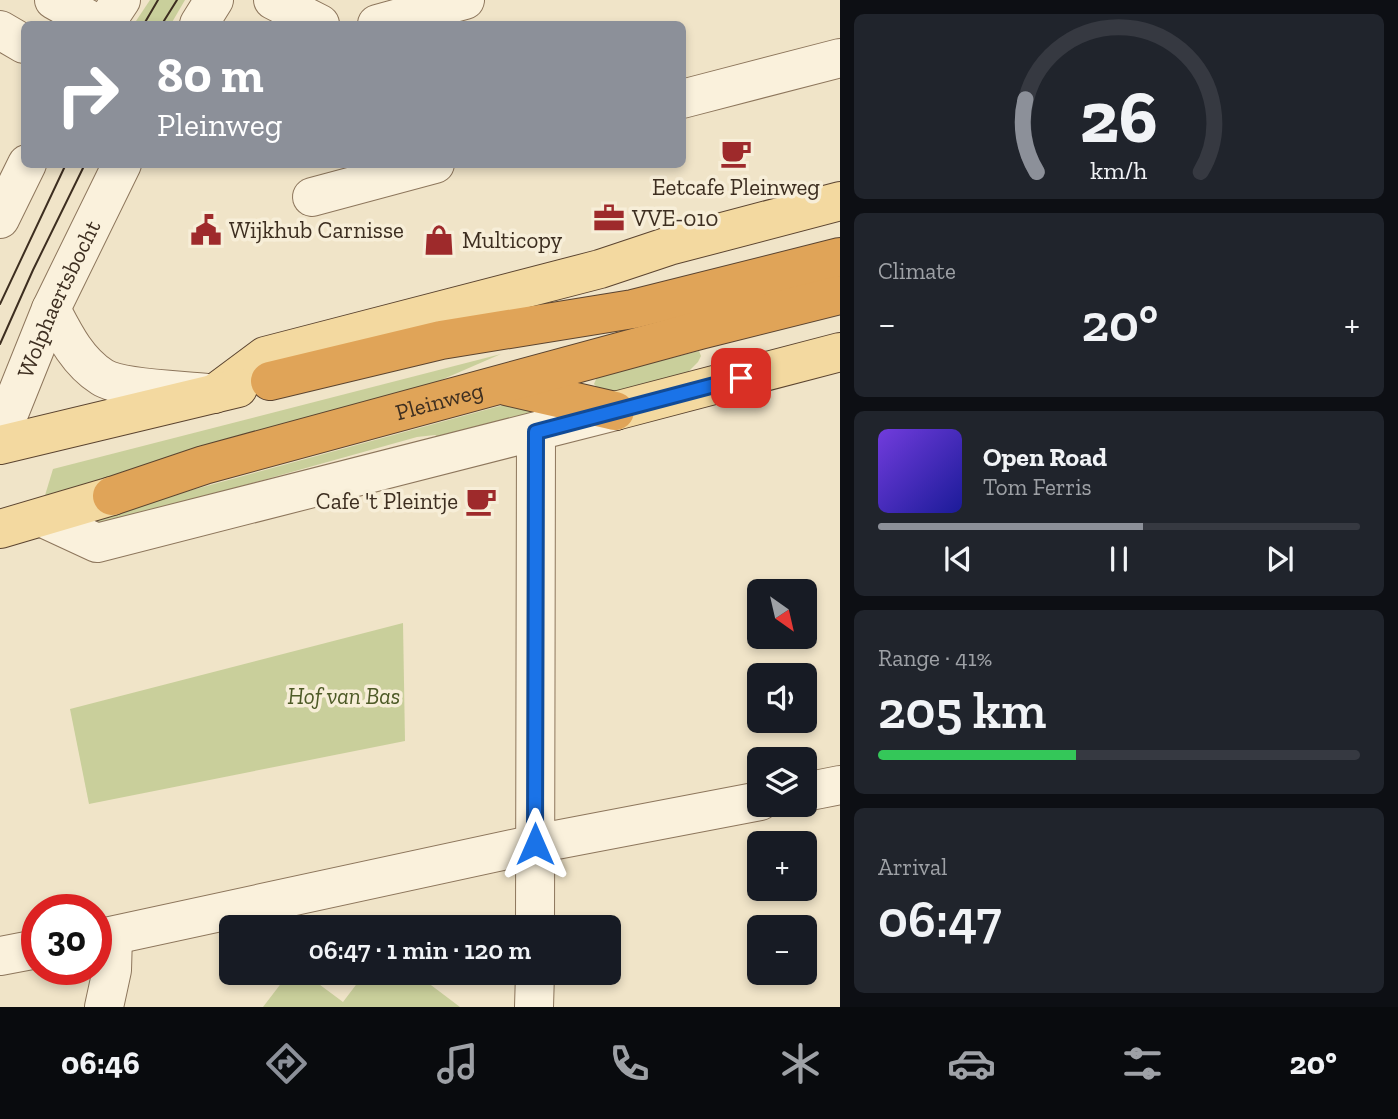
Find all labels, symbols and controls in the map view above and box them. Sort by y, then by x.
text: 80 m [157,46,264,105]
icon: right [42,49,133,140]
text: 26 [1080,74,1158,162]
text: Pleinweg [157,106,282,144]
cafe icon: Eetcafe Pleinweg [719,136,753,170]
text: km/h [1090,155,1148,185]
place label: Eetcafe Pleinweg [652,173,820,201]
office icon: VVE-010 [592,201,626,235]
place label: VVE-010 [631,204,719,232]
public building icon: Wijkhub Carnisse [189,213,223,247]
street label: Wolphaertsbocht [11,215,107,382]
place label: Wijkhub Carnisse [229,216,404,244]
shop icon: Multicopy [422,223,456,257]
place label: Multicopy [462,226,563,254]
text: Climate [878,257,956,285]
text: 20° [1081,292,1158,354]
text: − [878,301,896,347]
text: + [1344,301,1360,347]
pin [711,348,771,408]
icon: arrive [722,359,760,397]
street label: Pleinweg [392,375,487,426]
text: Open Road [983,441,1107,473]
text: Tom Ferris [983,473,1092,501]
cafe icon: Cafe 't Pleintje [464,484,498,518]
place label: Cafe 't Pleintje [316,487,458,515]
icon: previous [939,540,977,578]
icon: pause [1100,540,1138,578]
icon: next [1261,540,1299,578]
north arrow [747,579,817,649]
map controls [747,579,817,985]
text: Range · 41% [878,644,992,672]
button: sound [747,663,817,733]
text: 205 km [878,679,1046,741]
park label: Hof van Bas [288,682,400,710]
button: layers [747,747,817,817]
position arrow [498,807,572,881]
button: + [747,831,817,901]
text: Arrival [878,853,947,881]
text: 06:47 [878,888,1001,950]
speed limit sign: 30 [21,894,112,985]
button: − [747,915,817,985]
text: 06:47 · 1 min · 120 m [309,934,531,966]
icon: directions [262,1039,311,1088]
icon: music [433,1039,482,1088]
icon: phone [605,1039,654,1088]
icon: climate [776,1039,825,1088]
icon: car [947,1039,996,1088]
icon: filters [1118,1039,1167,1088]
text: 06:46 [61,1044,140,1082]
text: 20° [1290,1044,1337,1082]

